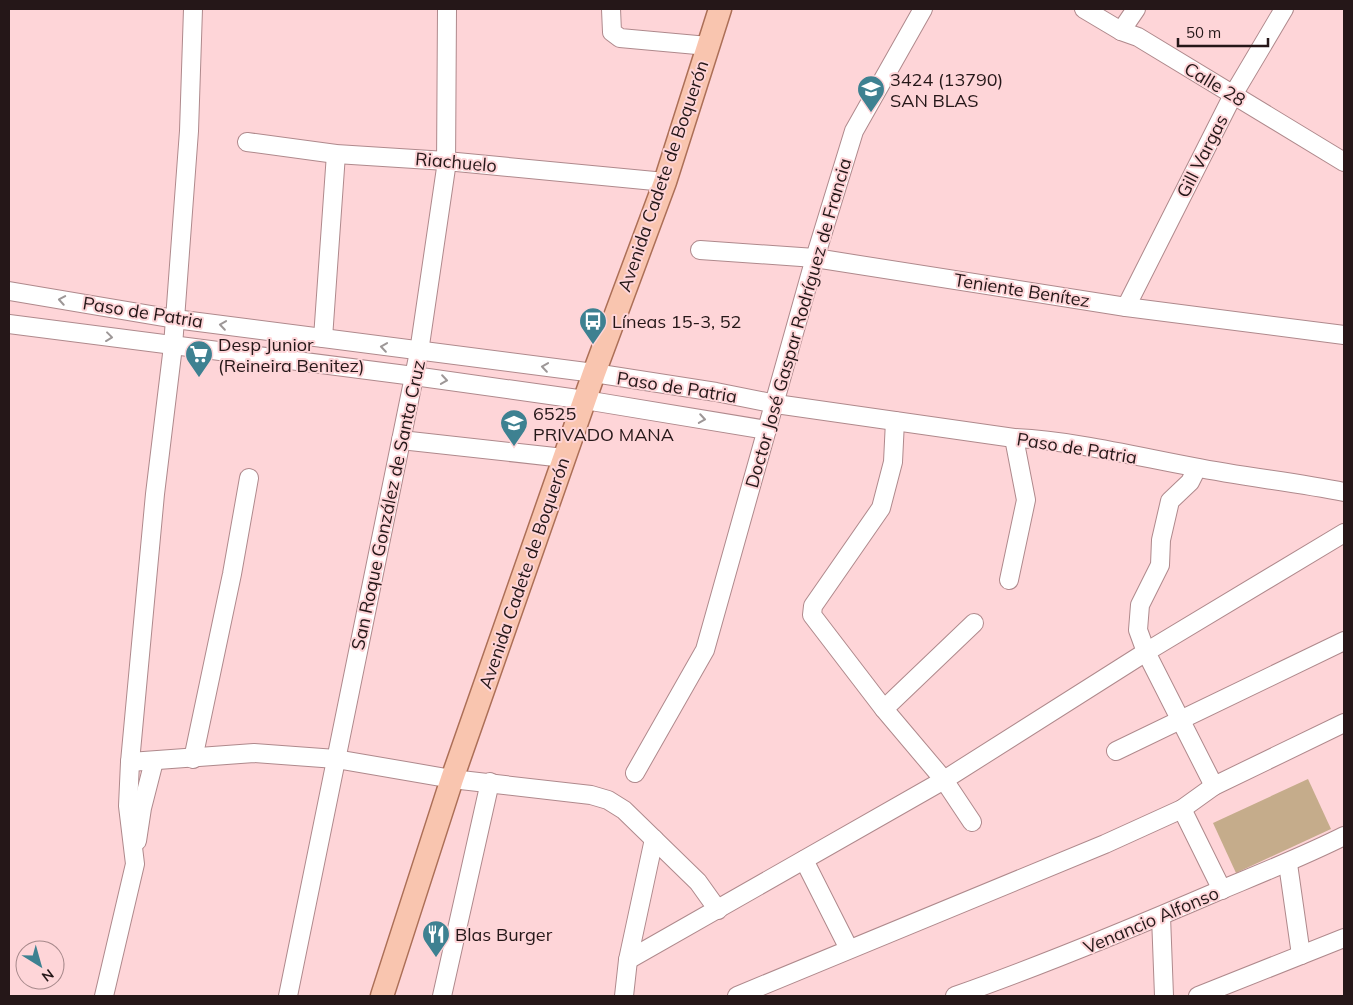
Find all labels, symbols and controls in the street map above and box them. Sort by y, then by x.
scale bar [1178,15,1268,47]
text: 50 m [1186,23,1221,42]
street label: Avenida Cadete de Boquerón [613,57,713,295]
street label: Calle 28 [1180,57,1250,111]
place label: 3424 (13790) SAN BLAS [890,68,1003,112]
school or university icon: 3424 (13790) SAN BLAS [856,74,886,113]
street label: Gill Vargas [1171,111,1233,201]
street label: Riachuelo [414,147,498,177]
street label: Doctor José Gaspar Rodríguez de Francia [740,156,856,490]
street label: Teniente Benítez [952,268,1092,312]
street label: Paso de Patria [81,291,205,333]
one-way arrow [58,295,67,305]
bus stop icon: Líneas 15-3, 52 [578,306,608,345]
place label: Líneas 15-3, 52 [612,310,741,333]
one-way arrow [219,320,227,331]
one-way arrow [105,332,113,342]
place label: Desp Junior (Reineira Benitez) [218,333,365,377]
supermarket icon: Desp Junior (Reineira Benitez) [184,339,214,378]
one-way arrow [380,342,388,353]
street label: San Roque González de Santa Cruz [346,358,430,652]
one-way arrow [541,362,550,372]
street label: Paso de Patria [615,366,739,408]
one-way arrow [440,374,448,385]
place label: 6525 PRIVADO MANA [533,402,674,446]
school or university icon: 6525 PRIVADO MANA [499,408,529,447]
one-way arrow [698,414,706,424]
street label: Paso de Patria [1015,427,1139,469]
street label: Avenida Cadete de Boquerón [474,454,574,692]
street label: Venancio Alfonso [1080,881,1222,959]
restaurant icon: Blas Burger [421,919,451,958]
place label: Blas Burger [455,923,553,946]
north arrow [15,940,65,990]
text: N [38,965,57,986]

